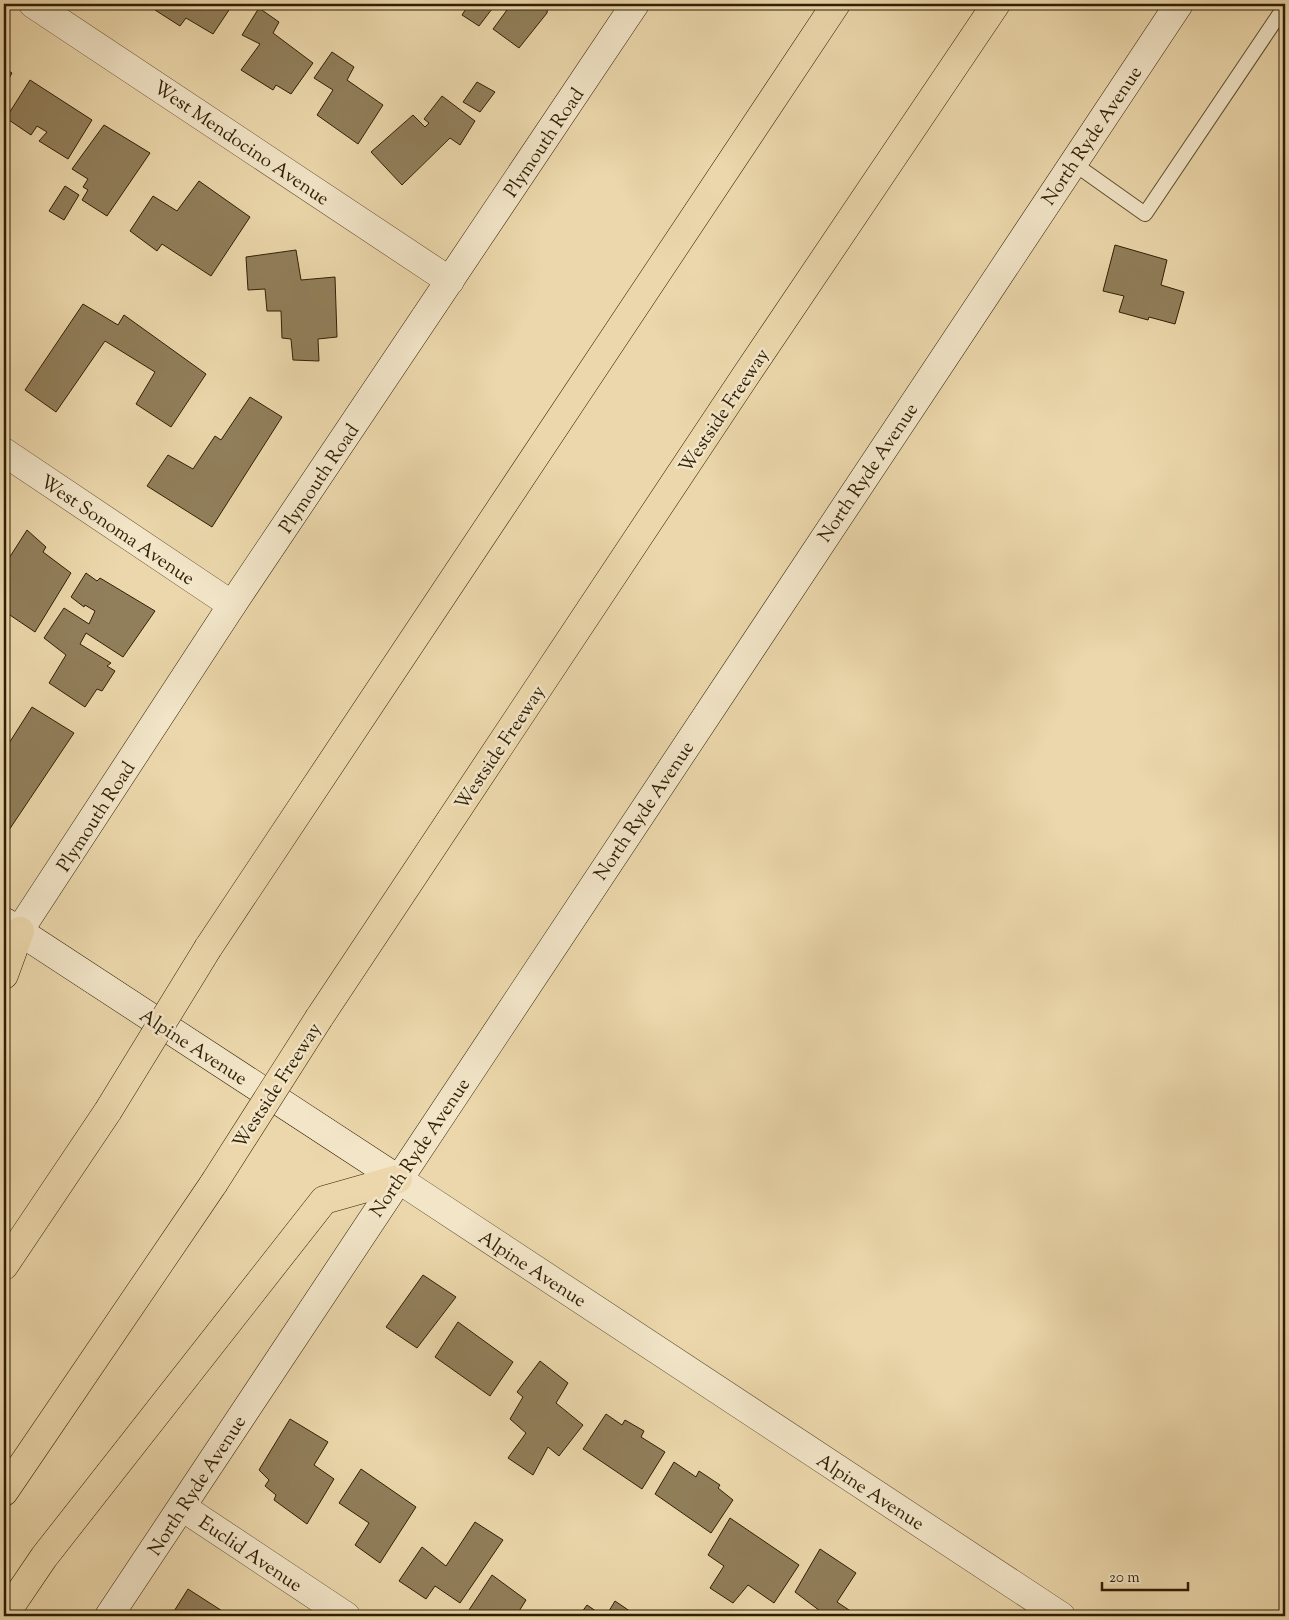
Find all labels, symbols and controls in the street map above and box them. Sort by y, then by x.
street label: North Ryde Avenue [1036,61,1150,211]
street label: West Mendocino Avenue [147,75,334,213]
street label: Plymouth Road [498,83,592,203]
street label: Westside Freeway [673,343,777,479]
street label: North Ryde Avenue [812,398,926,548]
street label: Plymouth Road [273,419,367,539]
street label: West Sonoma Avenue [34,469,199,593]
street label: Westside Freeway [449,680,553,816]
street label: North Ryde Avenue [588,736,702,886]
street label: Plymouth Road [51,757,143,878]
street label: Alpine Avenue [133,1003,252,1093]
street label: Westside Freeway [227,1018,329,1155]
street label: North Ryde Avenue [364,1073,478,1223]
street label: Alpine Avenue [472,1225,591,1315]
street label: North Ryde Avenue [142,1411,254,1562]
street label: Alpine Avenue [810,1448,929,1538]
street label: Euclid Avenue [192,1510,307,1600]
scale bar [1102,1560,1188,1592]
text: 20 m [1109,1568,1140,1589]

